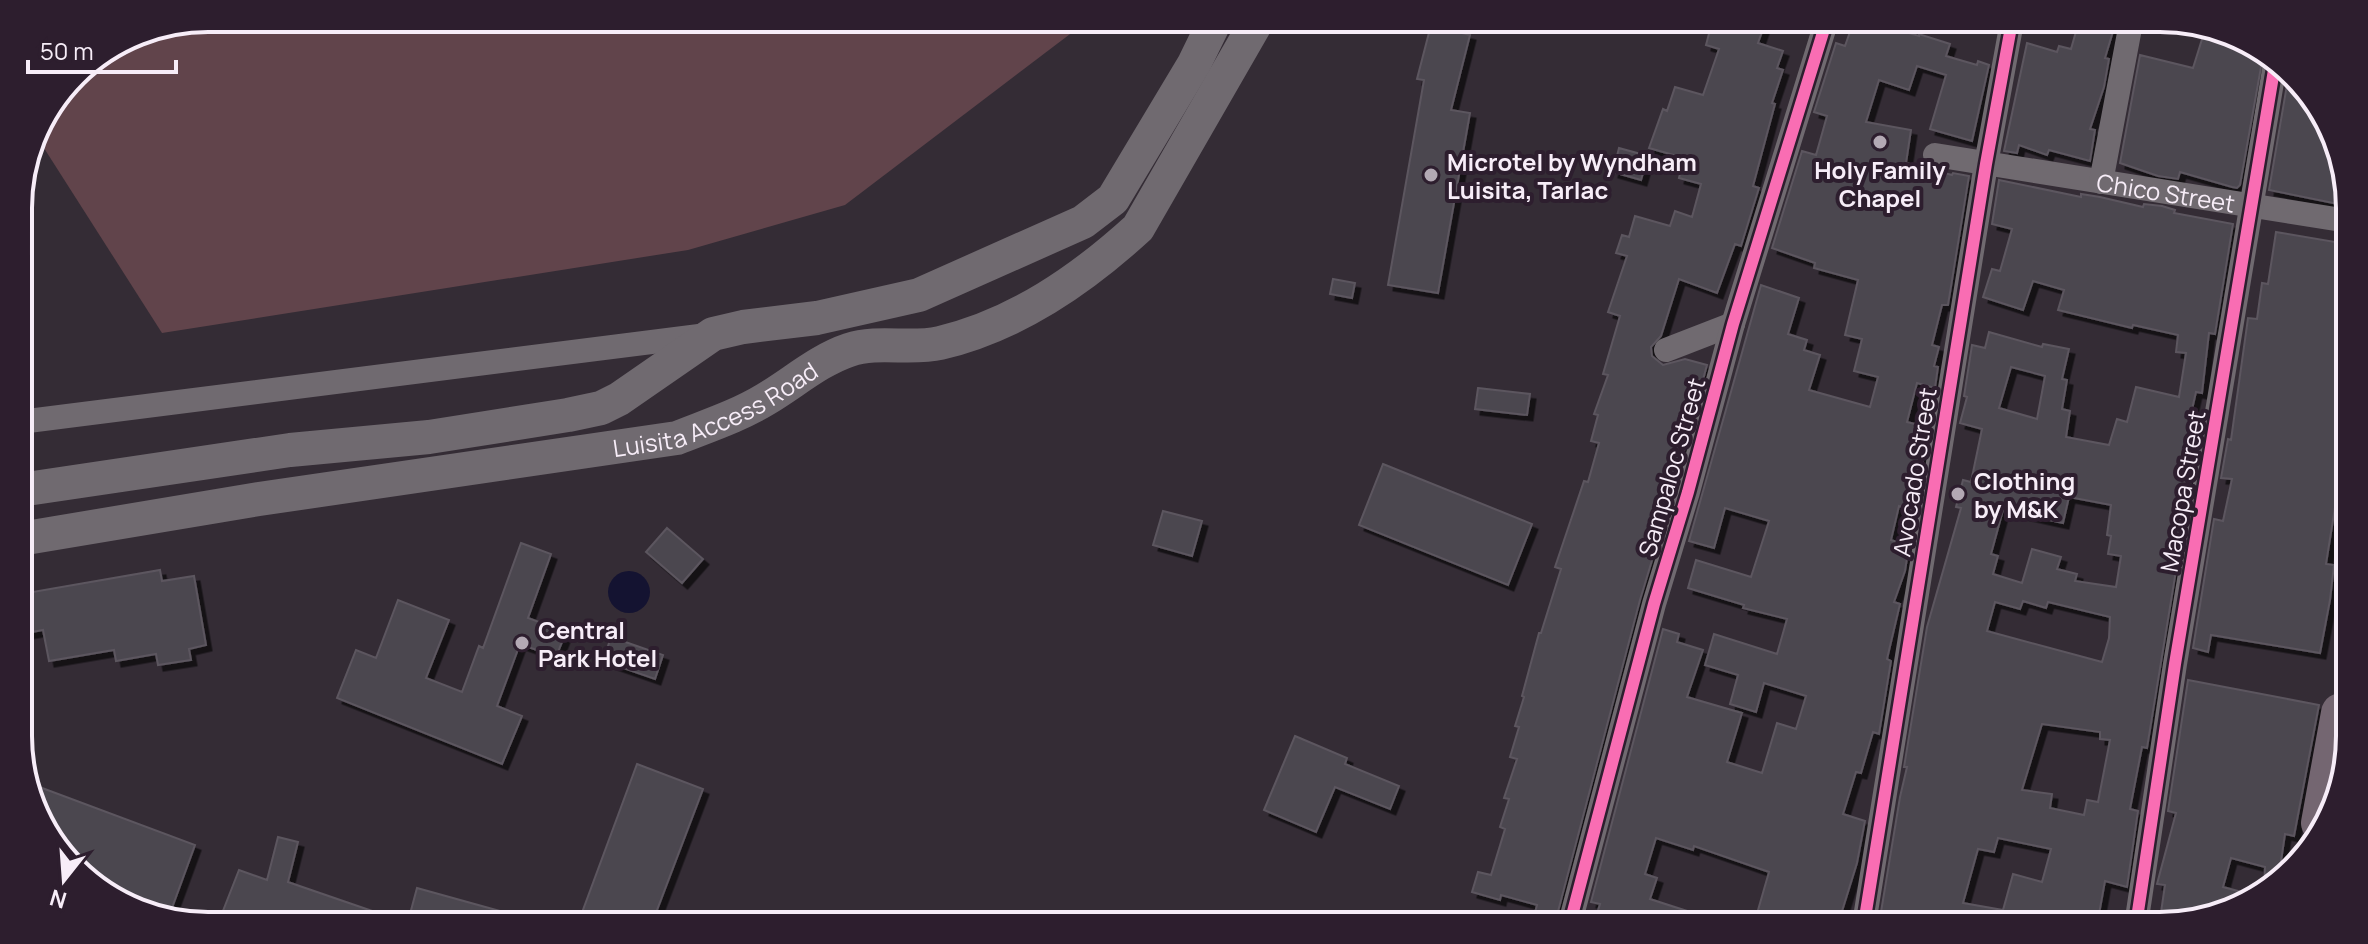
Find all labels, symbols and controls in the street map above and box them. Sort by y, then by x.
scale bar [28,24,176,74]
text: 50 m [40,34,94,67]
marker: Holy Family Chapel [1871,133,1889,151]
place label: Microtel by Wyndham Luisita, Tarlac [1447,145,1697,206]
place label: Holy Family Chapel [1814,153,1946,214]
street label: Chico Street [2095,165,2238,219]
marker: Microtel by Wyndham Luisita, Tarlac [1422,166,1440,184]
street label: Luisita Access Road [610,353,823,464]
street label: Sampaloc Street [1630,374,1712,560]
street label: Avocado Street [1884,385,1944,559]
street label: Macopa Street [2152,408,2212,574]
place label: Clothing by M&K [1974,464,2075,525]
marker: Clothing by M&K [1949,485,1967,503]
place label: Central Park Hotel [538,613,657,674]
marker: Central Park Hotel [513,634,531,652]
north arrow [24,840,104,920]
text: N [46,882,70,916]

